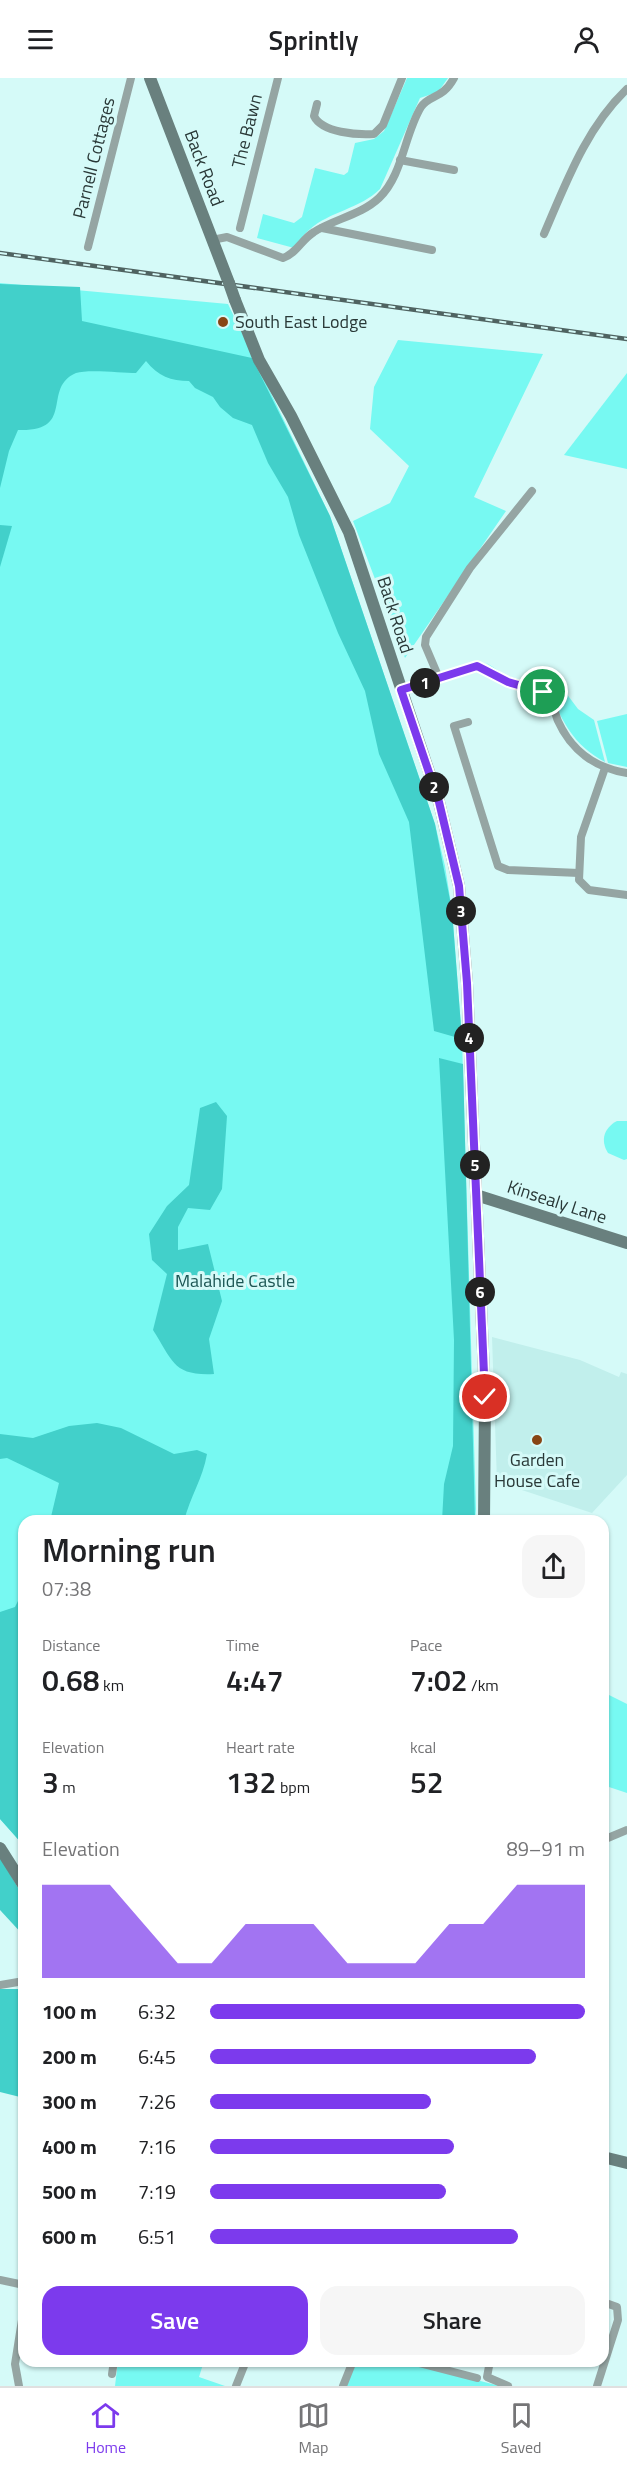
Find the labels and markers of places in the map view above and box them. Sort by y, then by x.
place label: South East Lodge [235,308,367,335]
marker: South East Lodge [216,315,230,329]
pin [517,666,568,717]
pin: 1 [410,668,440,698]
pin: 2 [419,772,449,802]
pin: 3 [446,896,476,926]
pin: 4 [454,1023,484,1053]
pin: 5 [460,1150,490,1180]
pin: 6 [465,1277,495,1307]
pin [459,1371,510,1422]
marker: Garden House Cafe [530,1433,544,1447]
place label: Garden House Cafe [494,1446,580,1494]

